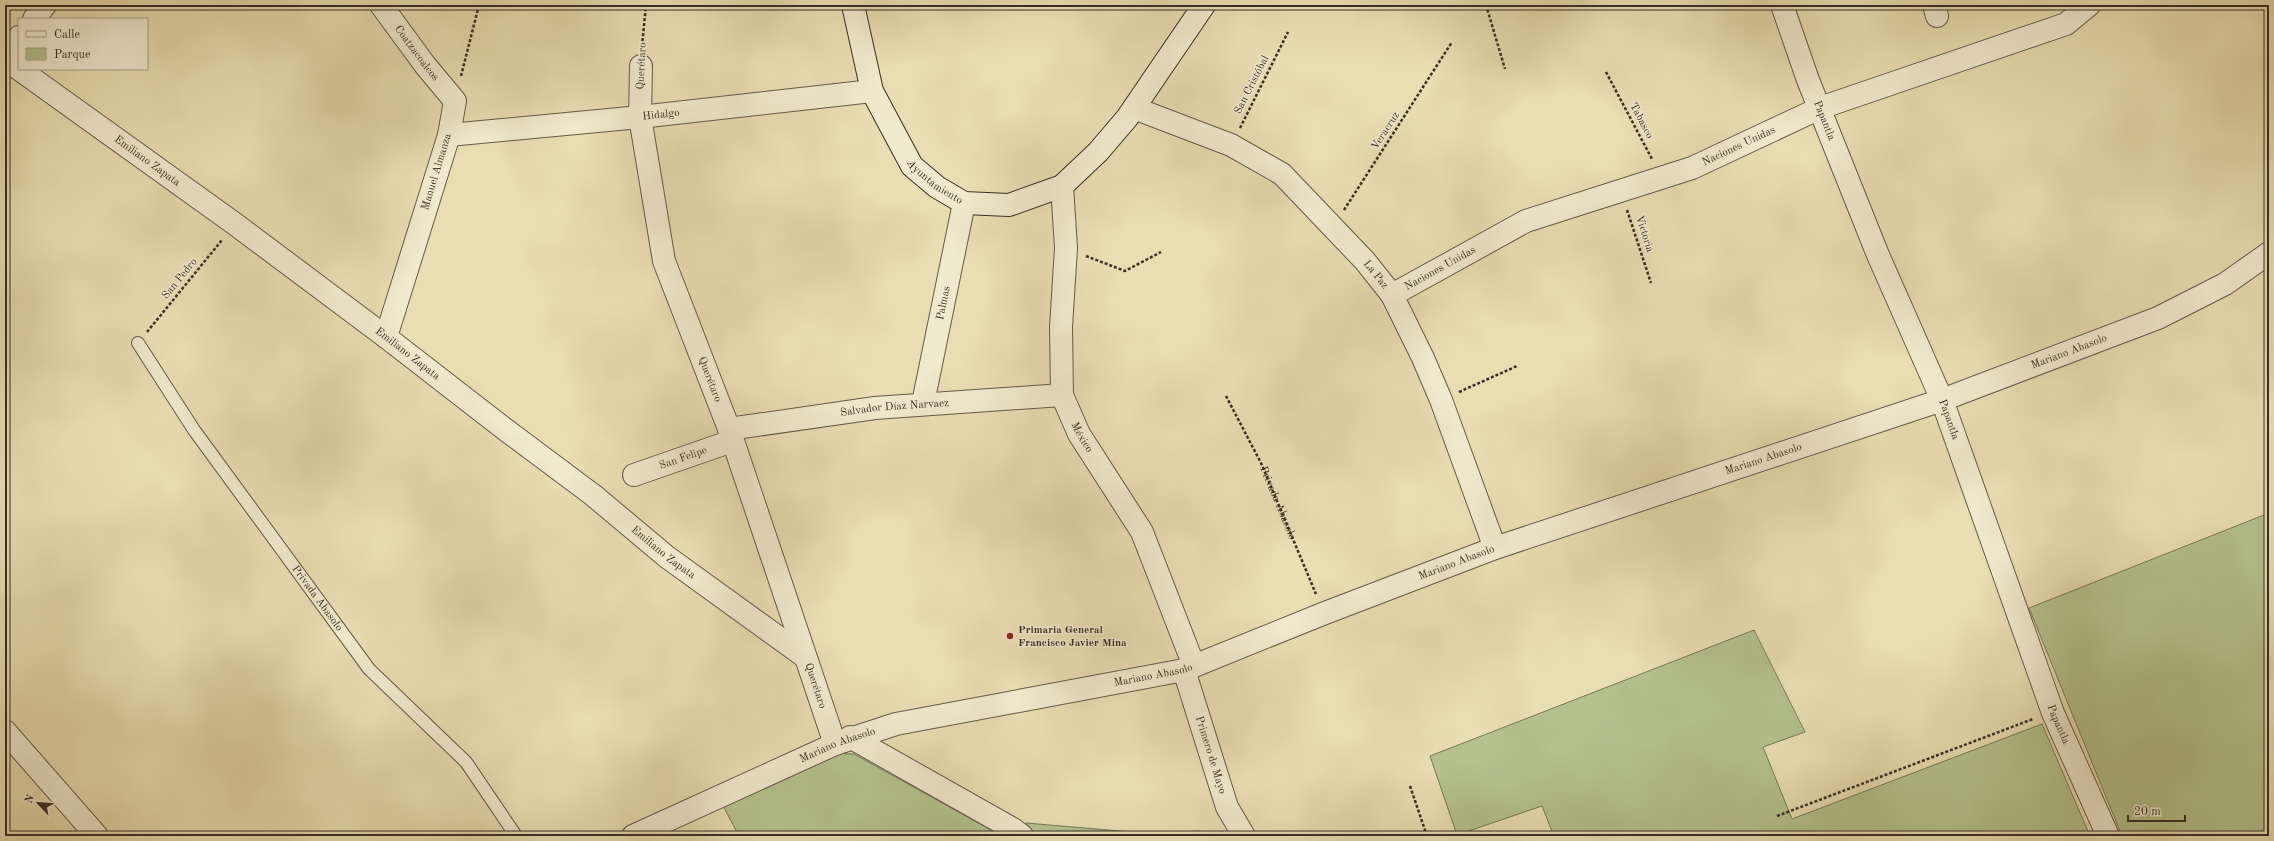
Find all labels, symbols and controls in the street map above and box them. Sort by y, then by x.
legend [18,18,148,70]
street label: Coatzacoalcos [392,23,441,83]
text: Calle [54,29,80,41]
street label: Querétaro [635,42,649,90]
text: Parque [54,49,91,61]
street label: San Cristóbal [1233,54,1271,116]
street label: Papantla [1811,99,1837,142]
street label: Tabasco [1627,101,1655,141]
street label: Hidalgo [642,107,680,122]
street label: Veracruz [1370,110,1402,152]
street label: Naciones Unidas [1700,124,1777,168]
street label: Manuel Almanza [420,132,454,212]
street label: Emiliano Zapata [112,134,183,189]
street label: Ayuntamiento [905,159,965,206]
street label: Victoria [1633,214,1655,254]
street label: Naciones Unidas [1403,244,1478,292]
street label: San Pedro [160,257,200,301]
street label: La Paz [1361,258,1390,291]
street label: Palmas [935,285,952,321]
street label: Emiliano Zapata [373,326,442,382]
street label: Mariano Abasolo [2030,332,2109,371]
street label: Querétaro [696,355,724,404]
street label: Salvador Díaz Narvaez [839,397,949,418]
street label: Papantla [1937,398,1961,442]
street label: México [1069,420,1095,454]
street label: Mariano Abasolo [1724,441,1803,477]
street label: San Felipe [658,445,708,471]
street label: Privada Abasolo [1258,465,1298,541]
street label: Emiliano Zapata [629,524,698,581]
street label: Mariano Abasolo [1417,543,1496,582]
street label: Privada Abasolo [290,563,345,633]
place label: Primaria General Francisco Javier Mina [1018,625,1127,649]
marker: Primaria General Francisco Javier Mina [1005,631,1015,641]
street label: Querétaro [803,661,828,710]
street label: Mariano Abasolo [1113,662,1194,689]
street label: Papantla [2045,703,2072,746]
street label: Primero de Mayo [1193,715,1228,795]
street label: Mariano Abasolo [798,726,877,765]
north arrow [18,783,58,823]
text: N [24,793,37,805]
scale bar [2128,797,2185,823]
text: 20 m [2134,806,2161,818]

